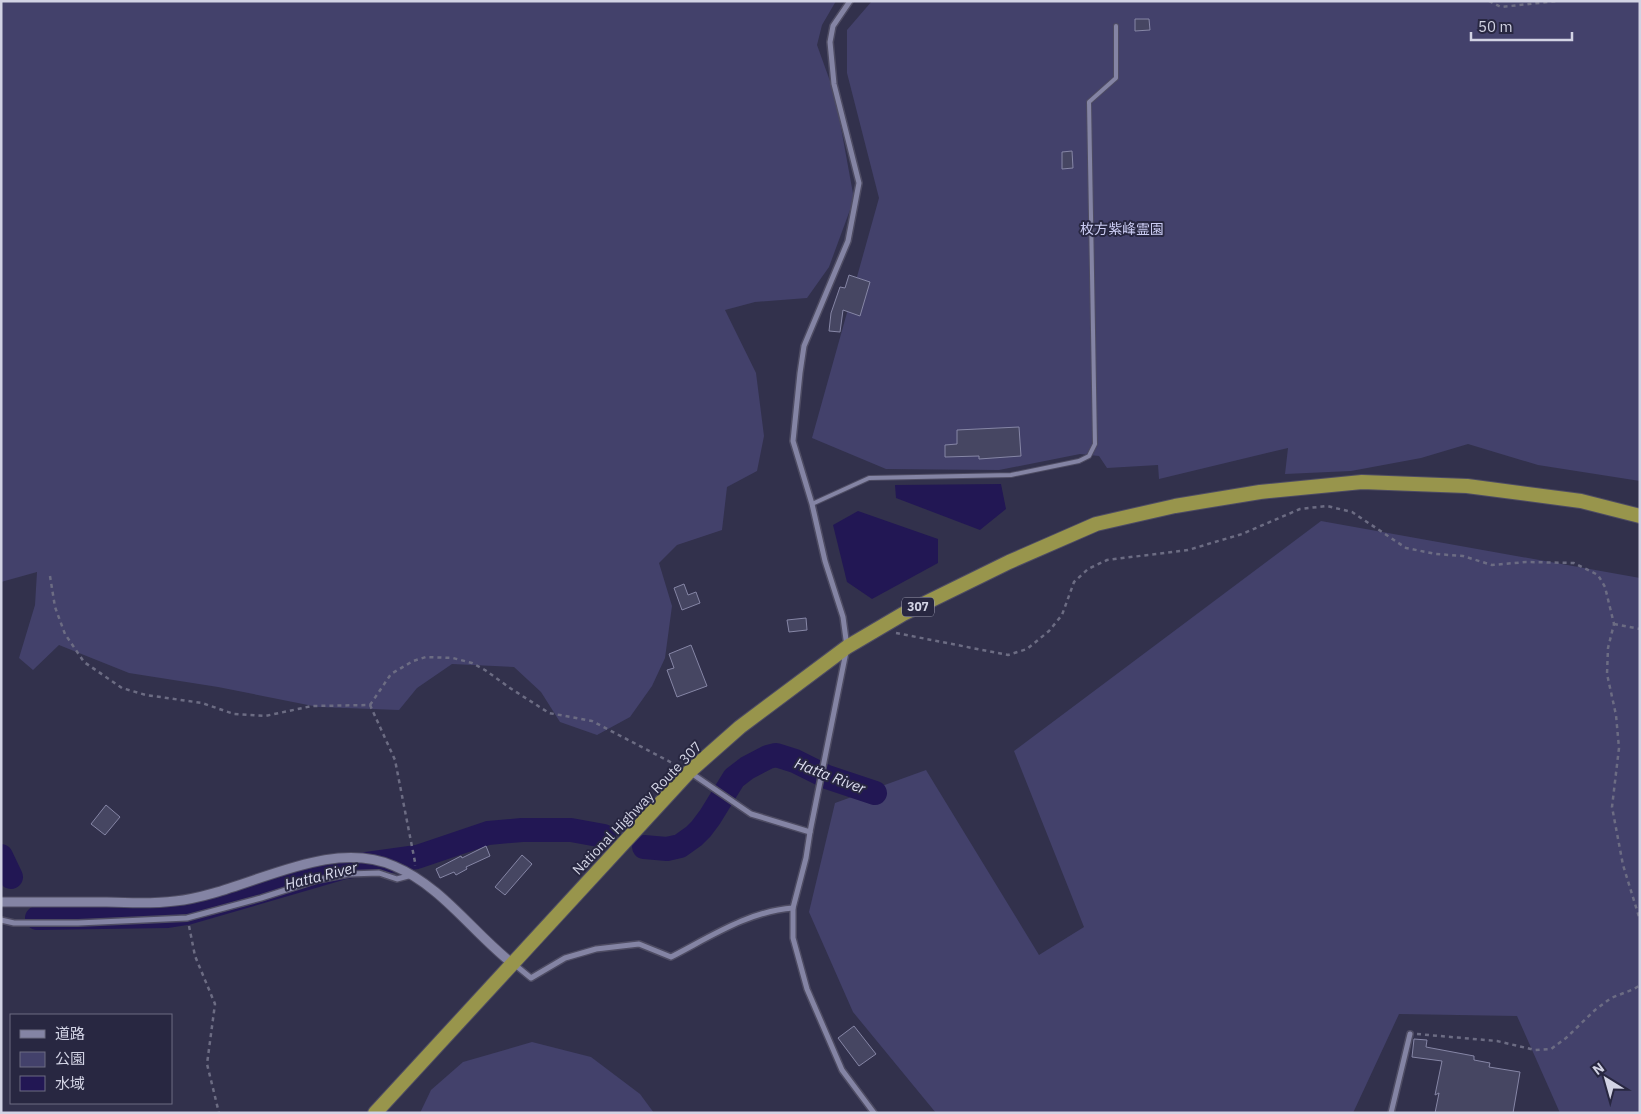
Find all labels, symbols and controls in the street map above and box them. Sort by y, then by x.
scale bar [1471,10,1572,42]
text: 50 m [1478,17,1513,36]
park label: 枚方紫峰霊園 [1080,220,1164,238]
road number: 307 [902,598,934,616]
street label: National Highway Route 307 [568,737,706,879]
water label: Hatta River [792,753,869,798]
water label: Hatta River [283,857,360,894]
legend [10,1014,172,1104]
text: 道路 [55,1024,85,1043]
text: 公園 [55,1049,85,1068]
north arrow [1581,1054,1631,1104]
text: N [1589,1058,1608,1079]
text: 水域 [55,1074,85,1093]

